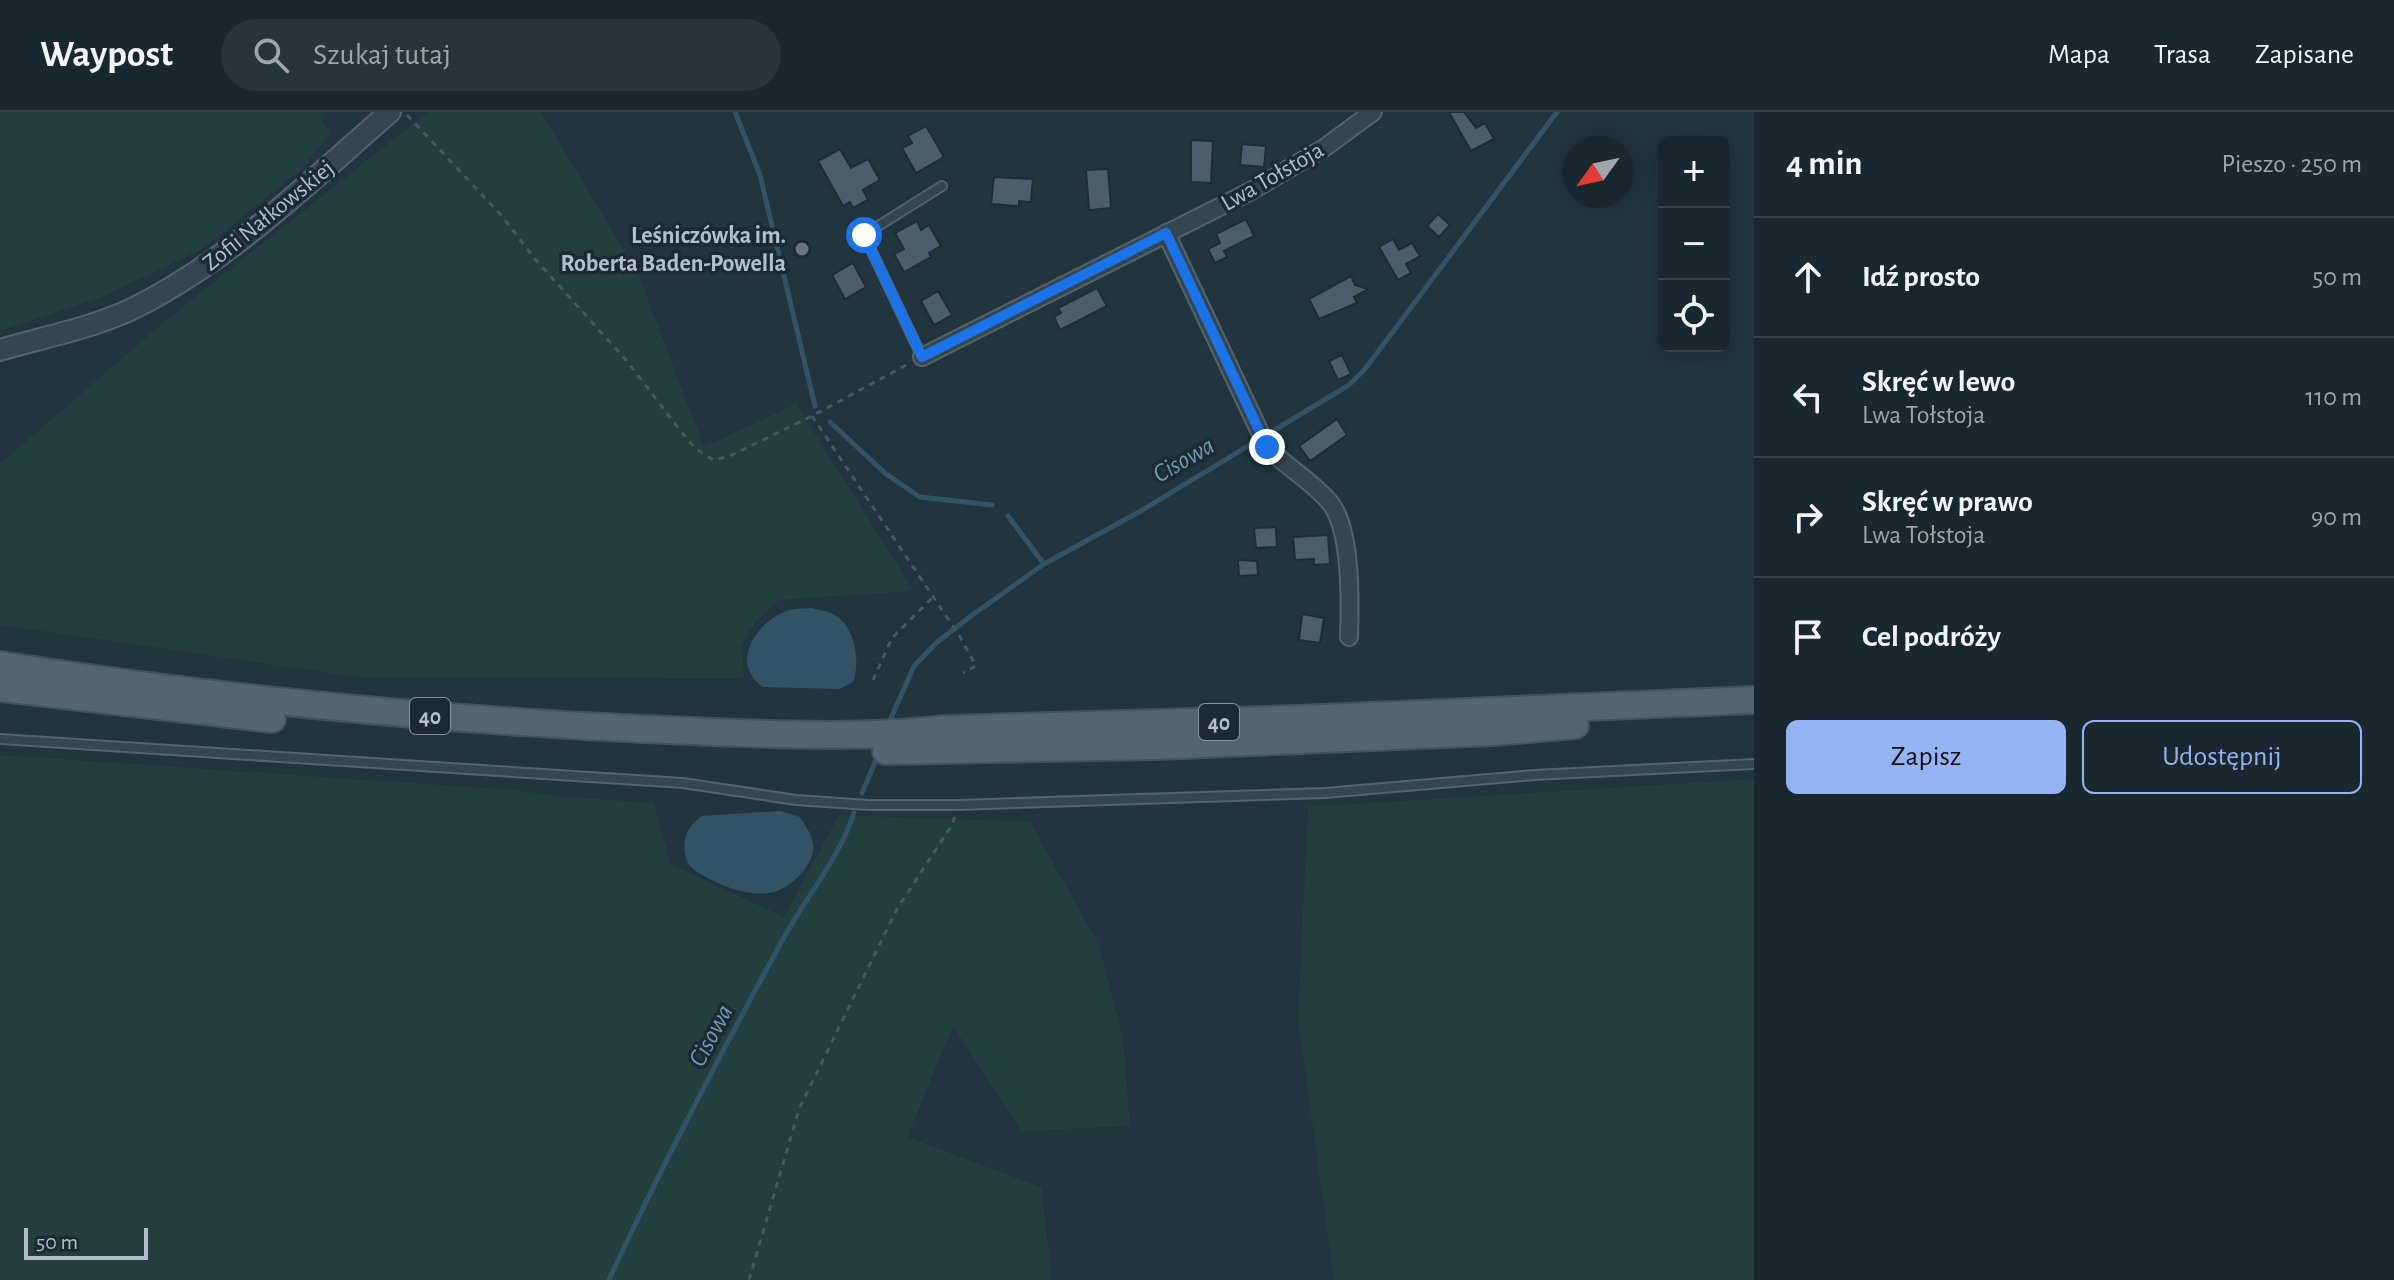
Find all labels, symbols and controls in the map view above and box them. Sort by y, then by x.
search box [221,19,781,91]
icon: search [249,33,293,77]
text: Waypost [40,36,173,74]
text: Szukaj tutaj [313,40,451,70]
text: Mapa [2048,41,2110,69]
text: Trasa [2154,41,2211,69]
text: Zapisane [2255,41,2354,69]
north arrow [1562,136,1634,208]
map controls [1658,136,1730,352]
button: + [1658,136,1730,208]
street label: Lwa Tołstoja [1217,138,1328,216]
text: 4 min [1786,147,1863,181]
text: Pieszo · 250 m [2221,151,2362,177]
street label: Zofii Nałkowskiej [199,156,339,276]
button: − [1658,208,1730,280]
route start [846,217,882,253]
place label: Leśniczówka im. Roberta Baden-Powella [561,224,786,276]
marker: Leśniczówka im. Roberta Baden-Powella [793,240,811,258]
icon: ahead [1786,255,1830,299]
text: Idź prosto [1862,262,1980,292]
text: 50 m [2312,264,2362,290]
button: locate [1658,280,1730,352]
text: Skręć w lewo [1862,367,2015,397]
icon: left [1786,375,1830,419]
text: 110 m [2305,384,2362,410]
text: Lwa Tołstoja [1862,402,1985,428]
route end [1249,429,1285,465]
water label: Cisowa [1148,432,1219,488]
text: Skręć w prawo [1862,487,2033,517]
icon: right [1786,495,1830,539]
text: 90 m [2311,504,2362,530]
text: Lwa Tołstoja [1862,522,1985,548]
icon: arrive [1786,615,1830,659]
text: Cel podróży [1862,622,2001,652]
road number: 40 [410,698,450,734]
road number: 40 [1199,704,1239,740]
button: Zapisz [1786,720,2066,794]
button: Udostępnij [2082,720,2362,794]
water label: Cisowa [684,1000,738,1071]
scale bar [24,1224,148,1260]
text: 50 m [36,1231,78,1253]

